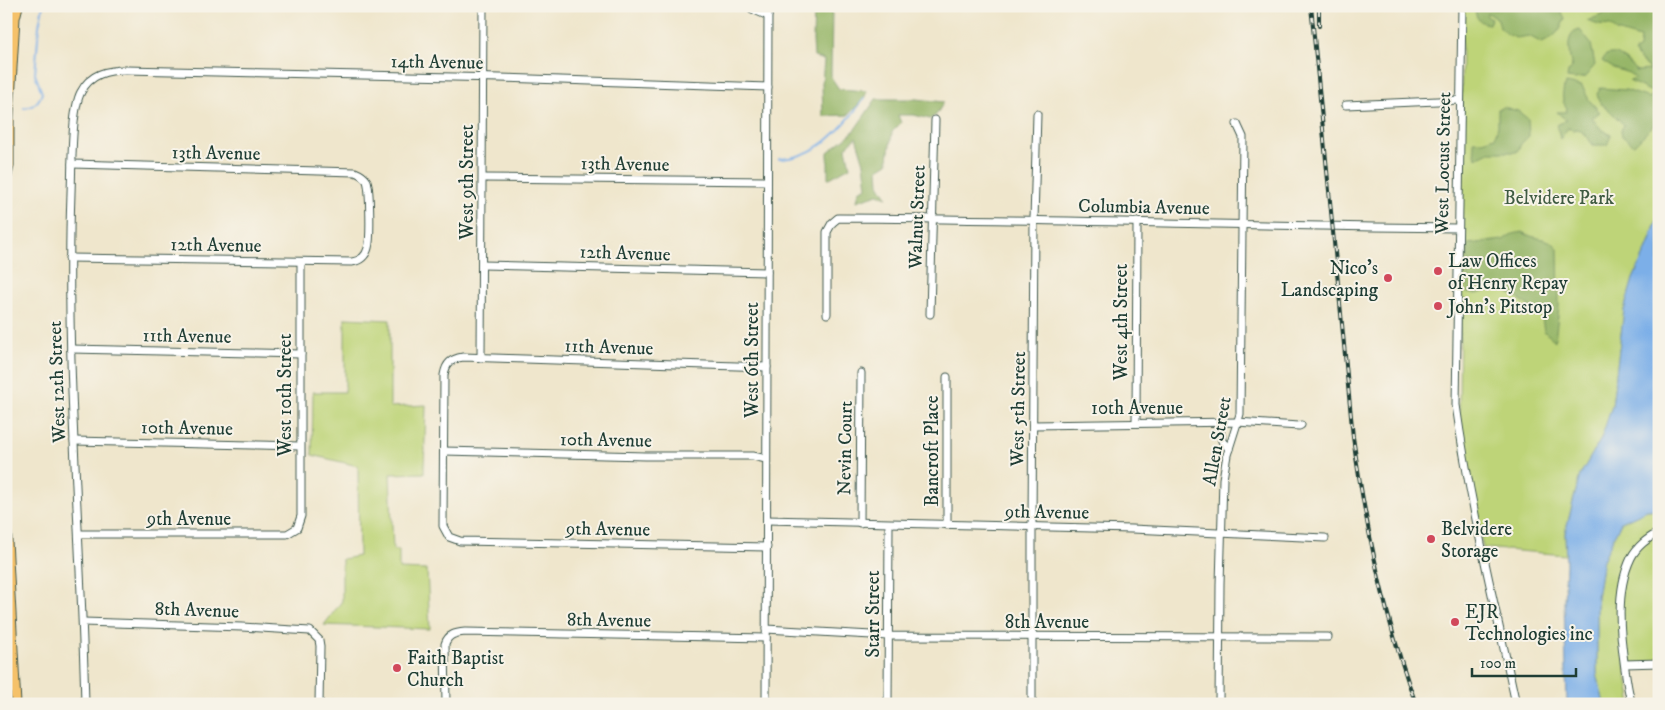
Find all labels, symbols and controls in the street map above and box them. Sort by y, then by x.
street label: 14th Avenue [390,50,484,75]
street label: West Locust Street [1431,92,1456,236]
street label: West 9th Street [456,124,479,241]
street label: 13th Avenue [171,141,261,166]
street label: 13th Avenue [580,152,670,177]
street label: Walnut Street [904,165,931,271]
park label: Belvidere Park [1504,187,1615,210]
street label: Columbia Avenue [1078,195,1210,220]
street label: 12th Avenue [170,233,262,258]
street label: 12th Avenue [579,240,671,267]
place label: Law Offices of Henry Repay [1448,250,1569,295]
place label: Nico's Landscaping [1281,257,1379,302]
street label: West 4th Street [1110,264,1133,381]
marker: Law Offices of Henry Repay [1432,265,1444,277]
marker: Nico's Landscaping [1382,272,1394,284]
place label: John's Pitstop [1446,296,1552,319]
marker: John's Pitstop [1432,300,1444,312]
street label: West 6th Street [741,302,764,419]
street label: West 12th Street [44,320,71,444]
street label: 11th Avenue [142,324,232,349]
street label: West 10th Street [274,333,297,458]
street label: 11th Avenue [564,334,654,361]
street label: West 5th Street [1006,351,1031,468]
street label: Bancroft Place [921,395,944,507]
street label: Allen Street [1198,395,1237,488]
street label: 10th Avenue [1091,397,1183,420]
street label: Nevin Court [833,401,858,496]
street label: 10th Avenue [141,416,233,441]
street label: 10th Avenue [560,428,652,453]
street label: 9th Avenue [1004,500,1089,525]
street label: 9th Avenue [146,508,231,531]
street label: 9th Avenue [565,517,650,542]
place label: Belvidere Storage [1441,518,1512,563]
marker: Belvidere Storage [1425,533,1437,545]
street label: Starr Street [862,570,885,658]
street label: 8th Avenue [154,598,240,623]
place label: EJR Technologies inc [1465,601,1593,646]
street label: 8th Avenue [567,608,652,633]
street label: 8th Avenue [1005,611,1089,634]
marker: EJR Technologies inc [1449,616,1461,628]
scale bar [1472,645,1576,677]
place label: Faith Baptist Church [407,647,504,692]
text: 100 m [1480,654,1516,673]
marker: Faith Baptist Church [391,662,403,674]

